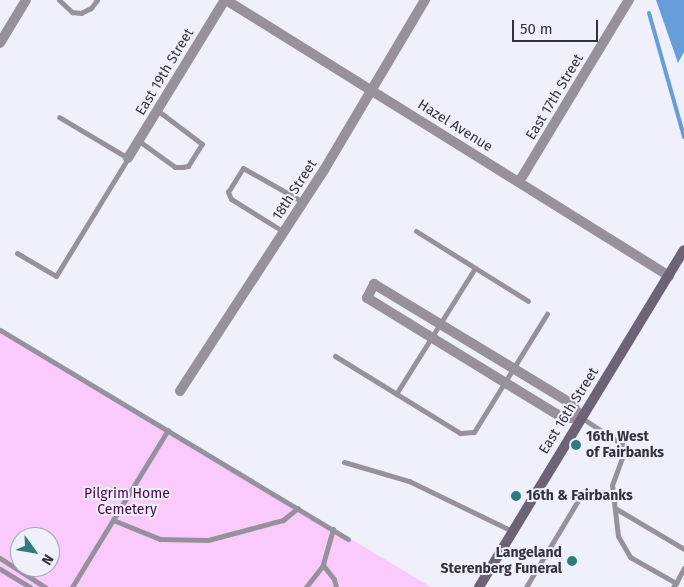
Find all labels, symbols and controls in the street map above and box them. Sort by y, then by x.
scale bar [514,10,600,42]
text: 50 m [520,20,553,38]
street label: East 19th Street [132,25,198,119]
street label: East 17th Street [523,51,587,143]
street label: Hazel Avenue [414,96,496,156]
street label: 18th Street [269,157,321,223]
street label: East 16th Street [536,365,602,457]
place label: 16th West of Fairbanks [586,429,664,462]
marker: 16th West of Fairbanks [570,439,582,451]
park label: Pilgrim Home Cemetery [84,486,170,518]
place label: 16th & Fairbanks [526,488,633,504]
marker: 16th & Fairbanks [510,490,522,502]
north arrow [10,527,60,577]
place label: Langeland Sterenberg Funeral [441,545,562,578]
text: N [38,551,57,568]
marker: Langeland Sterenberg Funeral [566,555,578,567]

